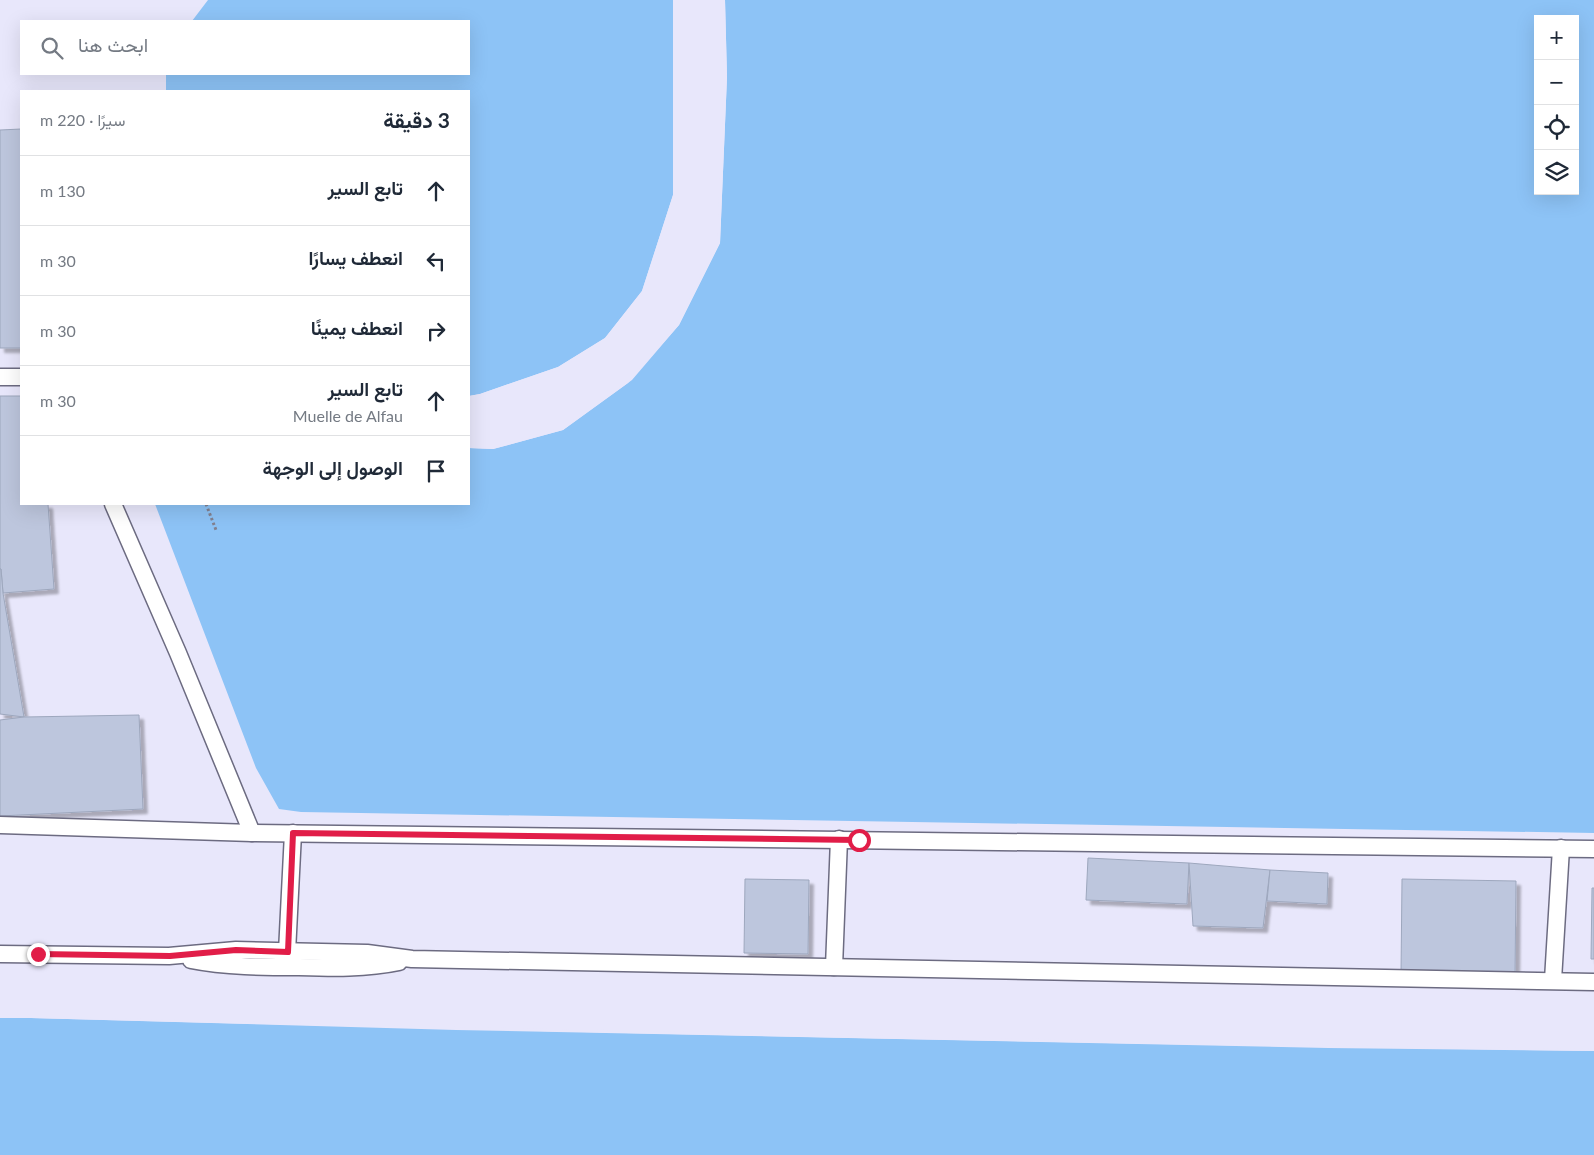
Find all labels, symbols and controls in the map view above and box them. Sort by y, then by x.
map controls [1534,15,1579,195]
button: + [1534,15,1579,60]
search box [20,20,470,75]
text: ابحث هنا [78,33,148,56]
icon: search [38,34,66,62]
button: − [1534,60,1579,105]
button: locate [1534,105,1579,150]
text: 3 دقيقة [383,107,450,132]
text: سيرًا · 220 m [40,110,125,129]
button: layers [1534,150,1579,195]
text: تابع السير [328,176,403,199]
icon: ahead [422,177,450,205]
text: 130 m [40,181,85,200]
text: انعطف يسارًا [308,246,403,269]
icon: left [422,247,450,275]
text: 30 m [40,251,76,270]
text: انعطف يمينًا [311,316,403,339]
icon: right [422,317,450,345]
text: 30 m [40,321,76,340]
text: تابع السير [328,377,403,400]
icon: ahead [422,387,450,415]
text: 30 m [40,391,76,410]
text: Muelle de Alfau [293,406,403,425]
text: الوصول إلى الوجهة [262,456,403,479]
icon: arrive [422,457,450,485]
route start [848,829,871,852]
route end [27,943,50,966]

